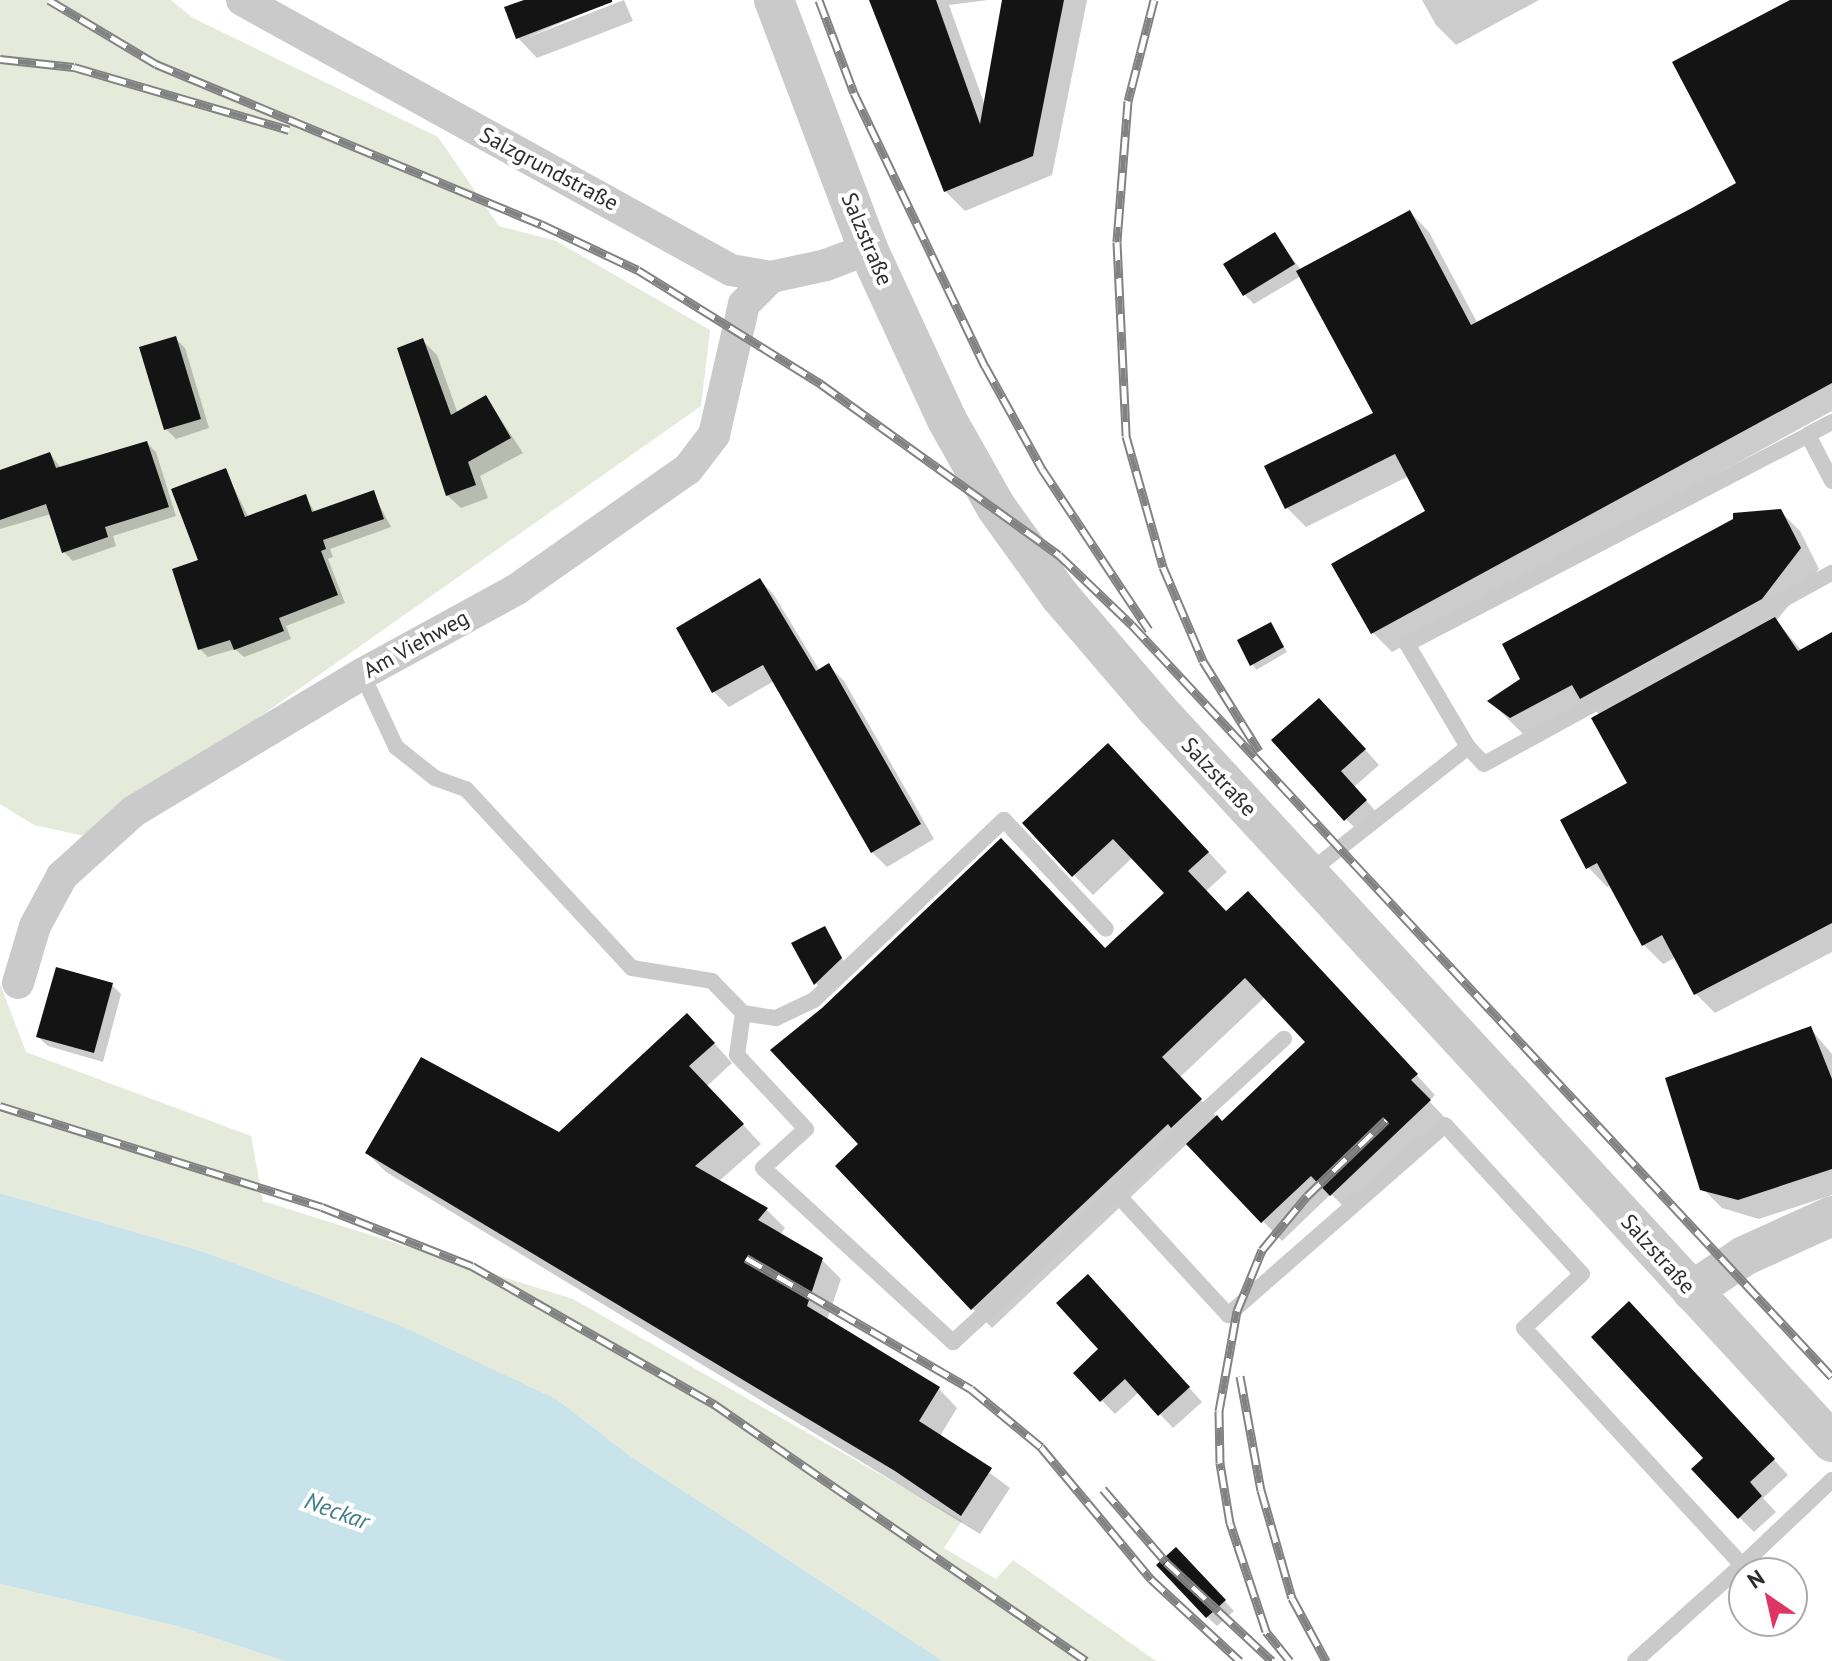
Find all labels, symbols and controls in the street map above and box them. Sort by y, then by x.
street label: Salzgrundstraße [475,121,623,217]
street label: Salzstraße [836,189,898,289]
street label: Am Viehweg [358,604,474,684]
street label: Salzstraße [1176,732,1262,822]
street label: Salzstraße [1615,1209,1701,1299]
water label: Neckar [301,1486,373,1536]
north arrow [1728,1557,1808,1637]
text: N [1742,1563,1770,1594]

